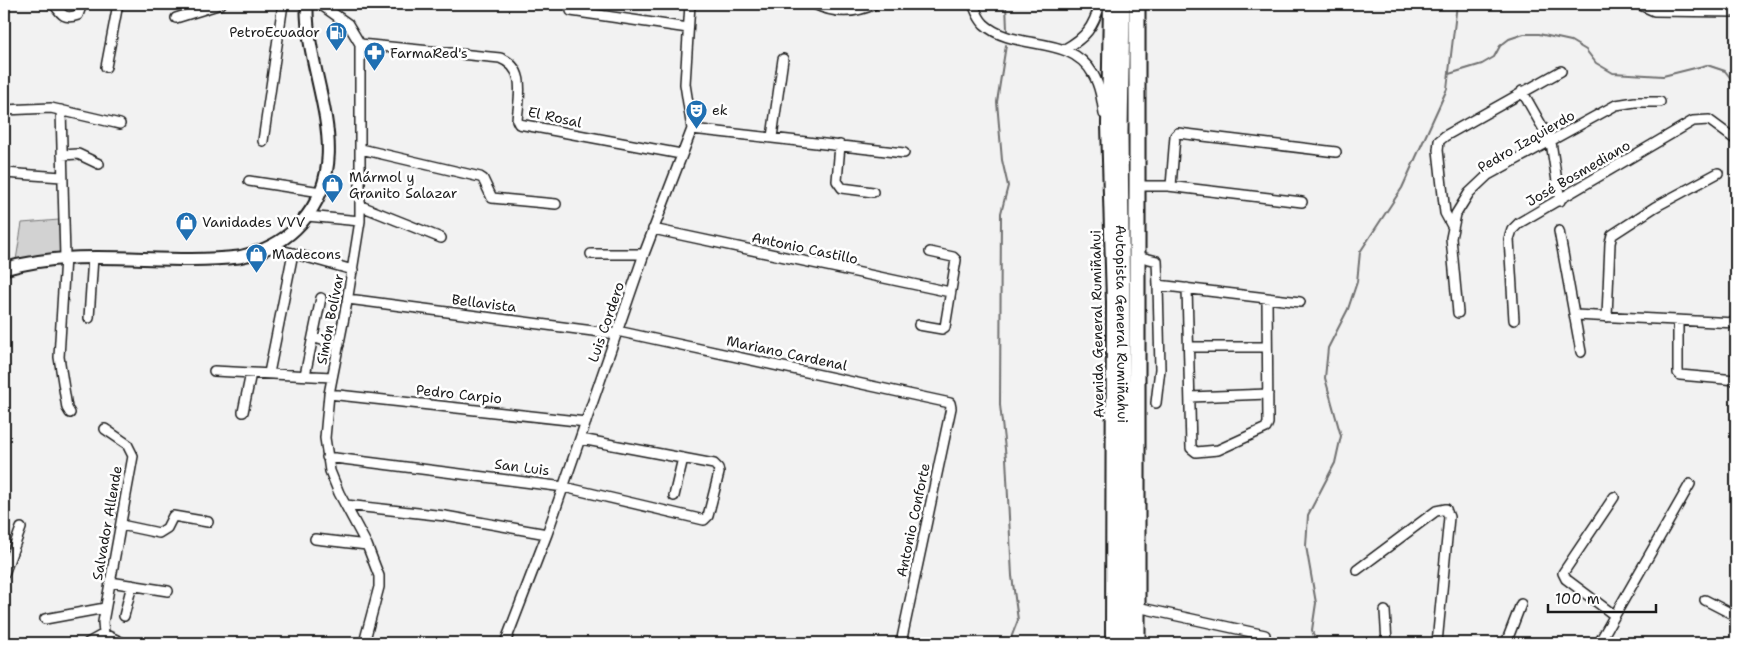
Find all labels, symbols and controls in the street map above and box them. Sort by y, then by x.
fuel station icon: PetroEcuador [324,20,348,51]
place label: PetroEcuador [229,23,320,41]
pharmacy icon: FarmaRed's [362,41,386,72]
place label: FarmaRed's [390,44,468,62]
theatre icon: ek [684,98,708,129]
place label: ek [712,101,728,119]
street label: El Rosal [526,103,584,132]
street label: Pedro Izquierdo [1474,106,1578,176]
street label: José Bosmediano [1523,136,1633,210]
place label: Mármol y Granito Salazar [349,168,458,202]
shop icon: Mármol y Granito Salazar [321,173,345,204]
shop icon: Vanidades VVV [174,210,198,241]
place label: Vanidades VVV [202,213,306,231]
street label: Autopista General Rumiñahui [1112,225,1132,423]
street label: Antonio Castillo [750,228,860,268]
street label: Avenida General Rumiñahui [1086,230,1108,418]
shop icon: Madecons [244,242,268,273]
place label: Madecons [272,245,341,263]
street label: Simón Bolívar [312,272,348,366]
street label: Luis Cordero [584,279,628,365]
street label: Bellavista [451,290,518,316]
street label: Mariano Cardenal [725,331,850,375]
street label: Pedro Carpio [415,381,503,407]
street label: San Luis [493,455,551,479]
street label: Antonio Conforte [892,461,934,579]
street label: Salvador Allende [88,464,126,582]
scale bar [1548,582,1655,614]
text: 100 m [1555,589,1600,609]

